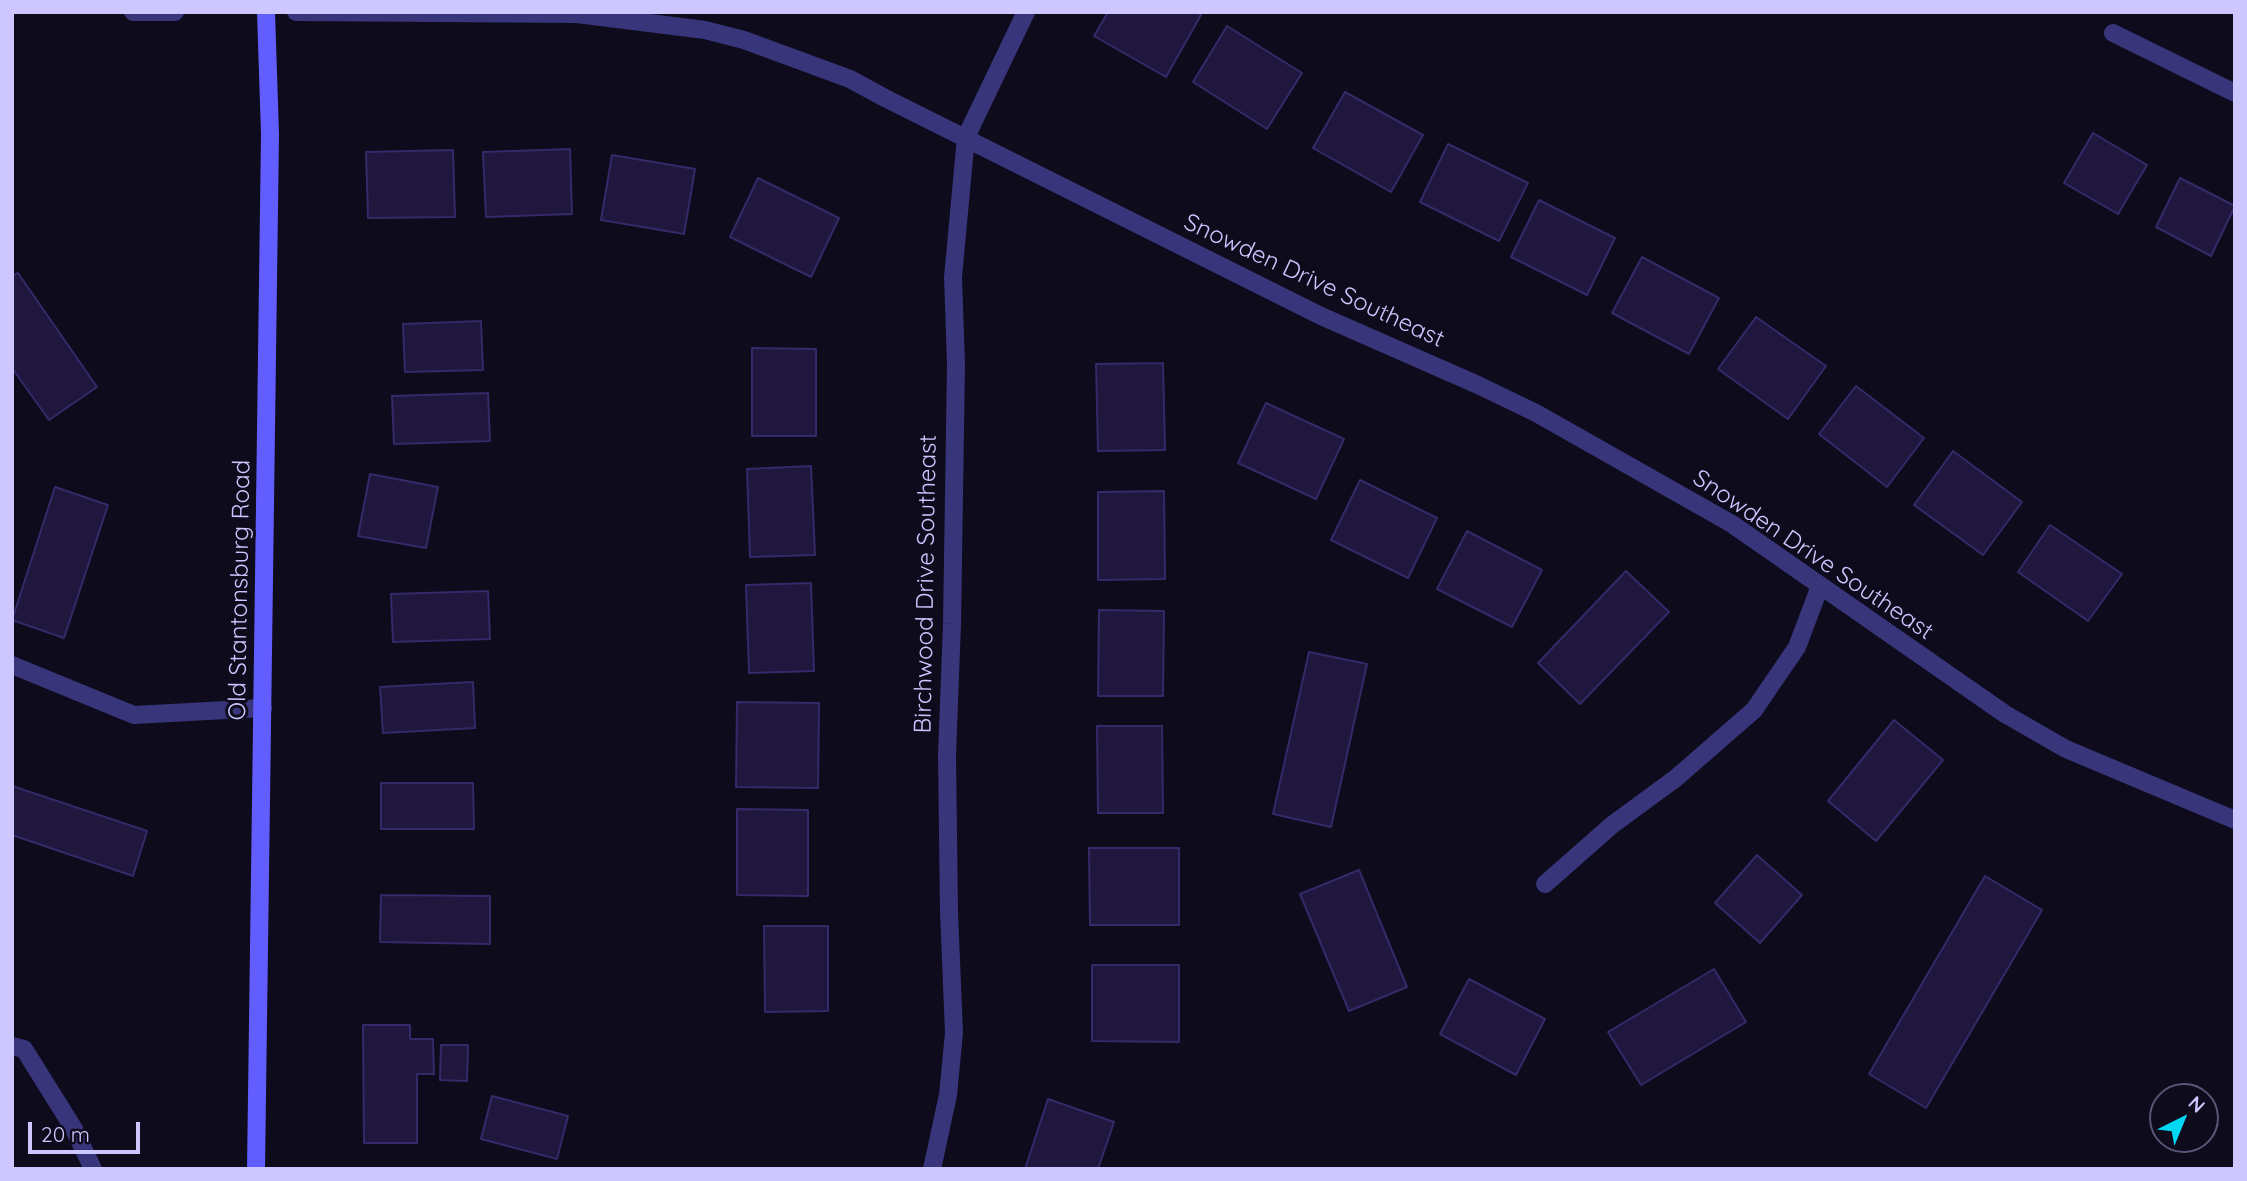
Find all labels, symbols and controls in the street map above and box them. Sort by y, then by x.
street label: Snowden Drive Southeast [1179,208,1449,354]
street label: Birchwood Drive Southeast [909,434,943,734]
street label: Old Stantonsburg Road [223,459,257,721]
street label: Snowden Drive Southeast [1687,464,1939,646]
north arrow [2149,1083,2219,1153]
text: N [2184,1091,2210,1118]
scale bar [32,1108,144,1152]
text: 20 m [41,1121,90,1147]

